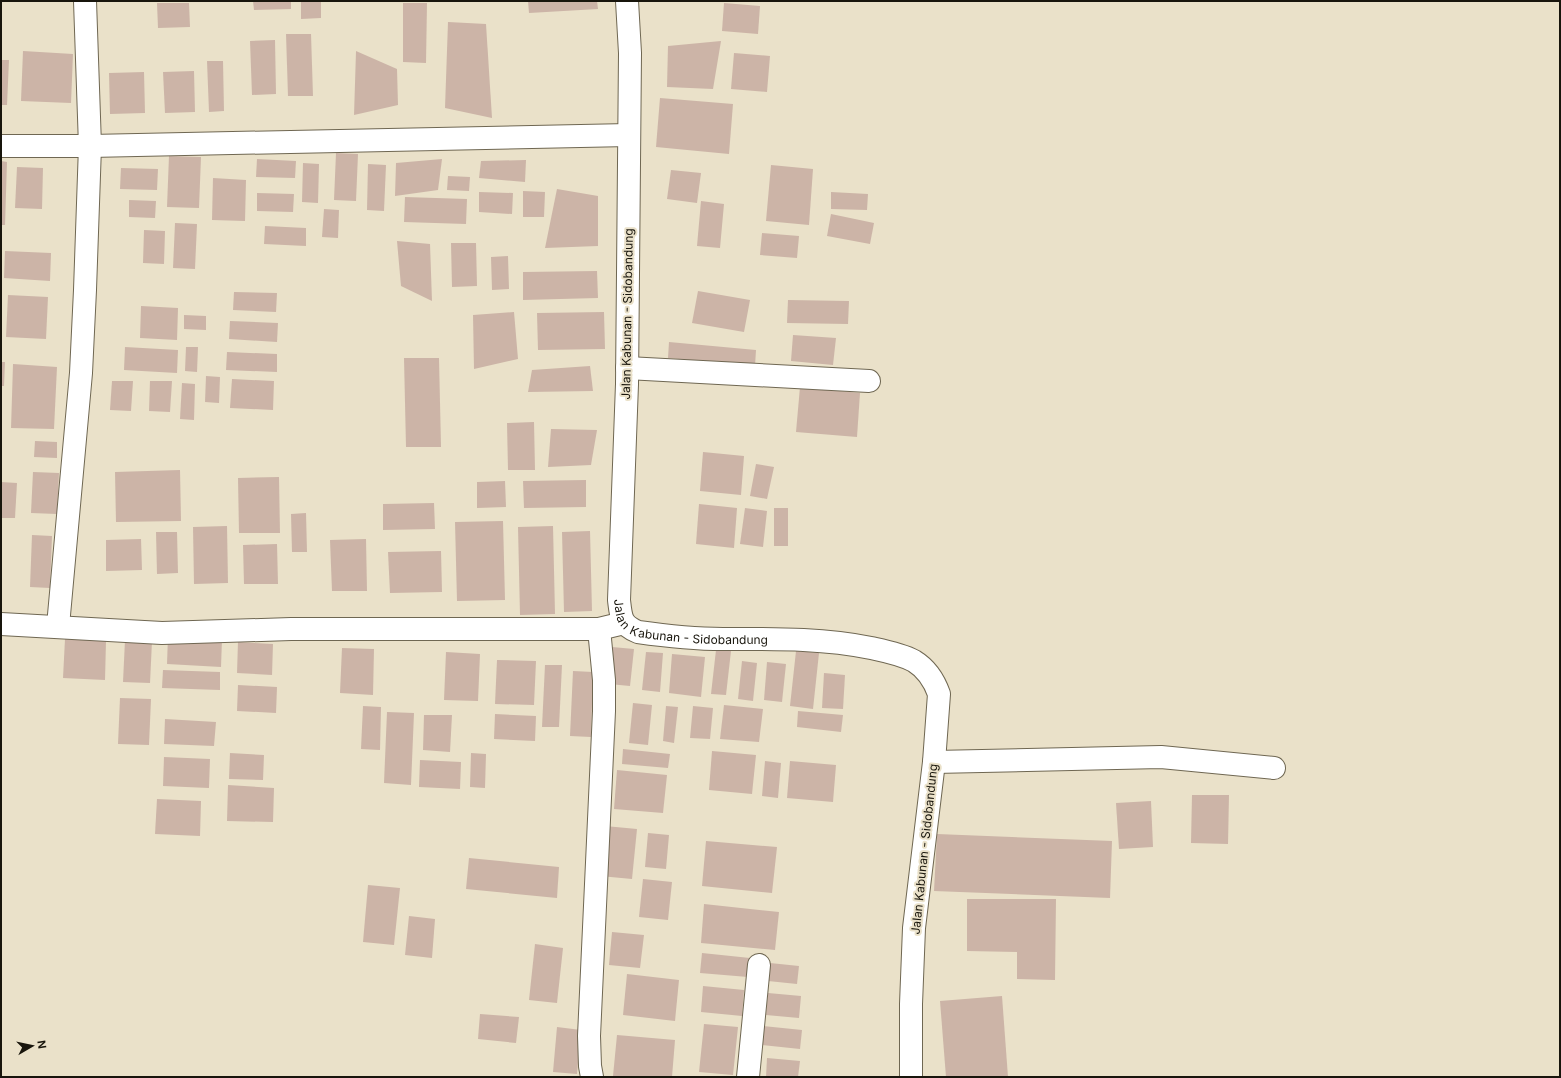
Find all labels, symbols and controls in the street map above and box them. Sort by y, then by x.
street label: Jalan Kabunan - Sidobandung [618,228,636,400]
street label: Jalan Kabunan - Sidobandung [611,598,768,647]
street label: Jalan Kabunan - Sidobandung [908,763,940,935]
north arrow [12,1026,52,1066]
text: N [34,1039,49,1050]

